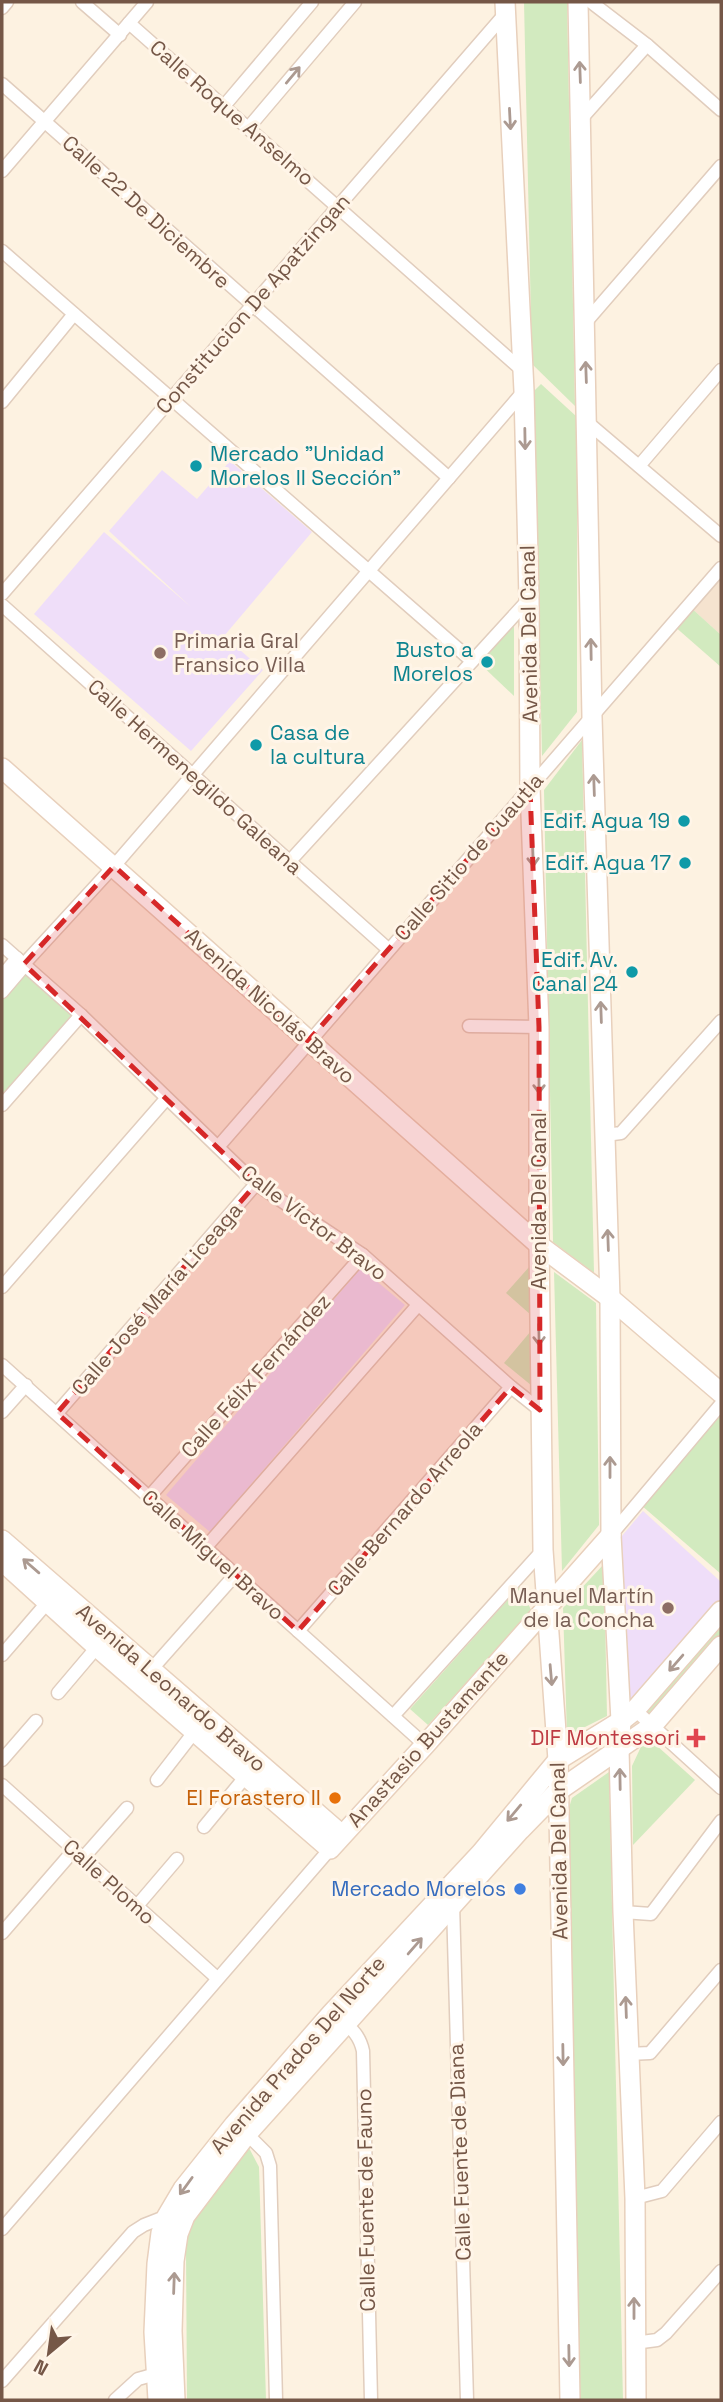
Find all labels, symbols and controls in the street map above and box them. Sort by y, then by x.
street label: Calle Roque Anselmo [144,34,320,192]
one-way arrow [573,60,586,83]
one-way arrow [285,66,301,84]
one-way arrow [504,107,517,130]
street label: Calle 22 De Diciembre [57,129,236,294]
street label: Constitucion De Apatzingan [150,188,356,419]
one-way arrow [579,361,592,384]
one-way arrow [518,427,532,450]
place label: Mercado "Unidad Morelos II Sección" [210,440,401,491]
marker: Mercado "Unidad Morelos II Sección" [188,458,204,474]
street label: Avenida Del Canal [513,545,544,723]
place label: Primaria Gral Fransico Villa [174,627,305,678]
place label: Busto a Morelos [393,636,473,687]
one-way arrow [584,638,598,661]
marker: Primaria Gral Fransico Villa [152,645,168,661]
marker: Busto a Morelos [479,654,495,670]
street label: Calle Hermenegildo Galeana [82,673,308,880]
place label: Casa de la cultura [270,719,365,770]
marker: Casa de la cultura [248,737,264,753]
street label: Calle Sitio de Cuautla [388,767,549,946]
one-way arrow [588,774,601,797]
place label: Edif. Agua 19 [543,807,670,834]
marker: Edif. Agua 19 [676,813,692,829]
one-way arrow [526,844,539,867]
place label: Edif. Agua 17 [545,849,671,876]
marker: Edif. Agua 17 [677,855,693,871]
street label: Avenida Nicolás Bravo [179,922,361,1089]
place label: Edif. Av. Canal 24 [532,946,618,997]
marker: Edif. Av. Canal 24 [624,964,640,980]
one-way arrow [594,1001,608,1024]
one-way arrow [532,1071,546,1094]
street label: Avenida Del Canal [525,1112,552,1290]
street label: Calle Víctor Bravo [236,1159,393,1286]
street label: Calle José María Liceaga [65,1197,248,1401]
one-way arrow [601,1228,615,1251]
street label: Calle Félix Fernández [175,1288,336,1463]
one-way arrow [533,1323,546,1346]
street label: Calle Bernardo Arreola [321,1416,488,1602]
one-way arrow [603,1456,617,1479]
street label: Calle Miguel Bravo [136,1483,290,1626]
one-way arrow [23,1557,40,1574]
place label: Manuel Martín de la Concha [509,1582,654,1633]
street label: Avenida Leonardo Bravo [71,1598,272,1778]
marker: Manuel Martín de la Concha [660,1600,676,1616]
street label: Anastasio Bustamante [341,1645,514,1833]
one-way arrow [668,1654,684,1672]
one-way arrow [545,1663,558,1685]
place label: DIF Montessori [531,1724,680,1751]
marker: DIF Montessori [686,1728,706,1748]
street label: Avenida Del Canal [543,1762,574,1940]
one-way arrow [613,1768,626,1791]
place label: El Forastero II [186,1784,321,1811]
marker: El Forastero II [327,1790,343,1806]
one-way arrow [506,1803,522,1821]
street label: Calle Plomo [57,1833,161,1930]
place label: Mercado Morelos [331,1875,506,1902]
marker: Mercado Morelos [512,1881,528,1897]
one-way arrow [407,1937,423,1955]
street label: Avenida Prados Del Norte [204,1950,391,2159]
one-way arrow [620,1995,633,2018]
street label: Calle Fuente de Diana [442,2043,477,2261]
one-way arrow [556,2043,570,2066]
street label: Calle Fuente de Fauno [350,2088,381,2312]
one-way arrow [179,2176,193,2195]
one-way arrow [167,2272,180,2295]
one-way arrow [627,2296,641,2319]
north arrow [14,2318,84,2388]
one-way arrow [563,2344,576,2367]
text: N [29,2353,53,2381]

